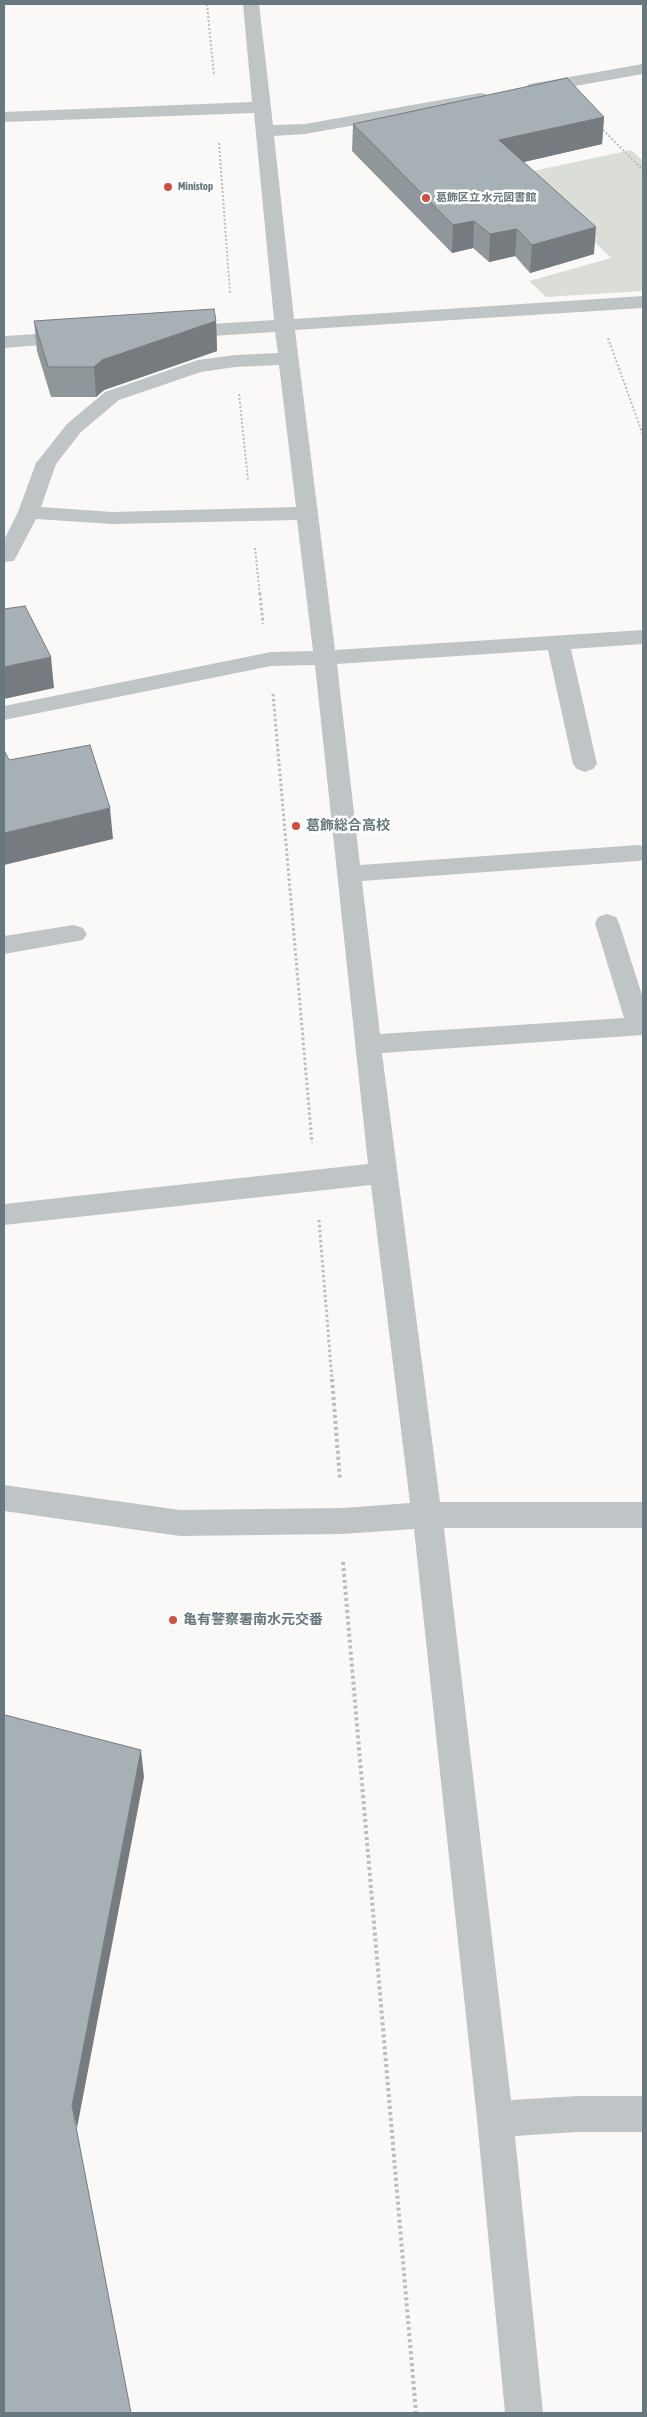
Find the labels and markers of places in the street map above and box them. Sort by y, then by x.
place label: Ministop [178,180,213,194]
marker: Ministop [162,181,174,193]
place label: 葛飾区立 水元図書館 [436,191,537,205]
marker: 葛飾区立 水元図書館 [420,192,432,204]
place label: 葛飾総合高校 [306,818,390,834]
marker: 葛飾総合高校 [290,820,302,832]
place label: 亀有警察署南水元交番 [183,1612,323,1628]
marker: 亀有警察署南水元交番 [167,1614,179,1626]

